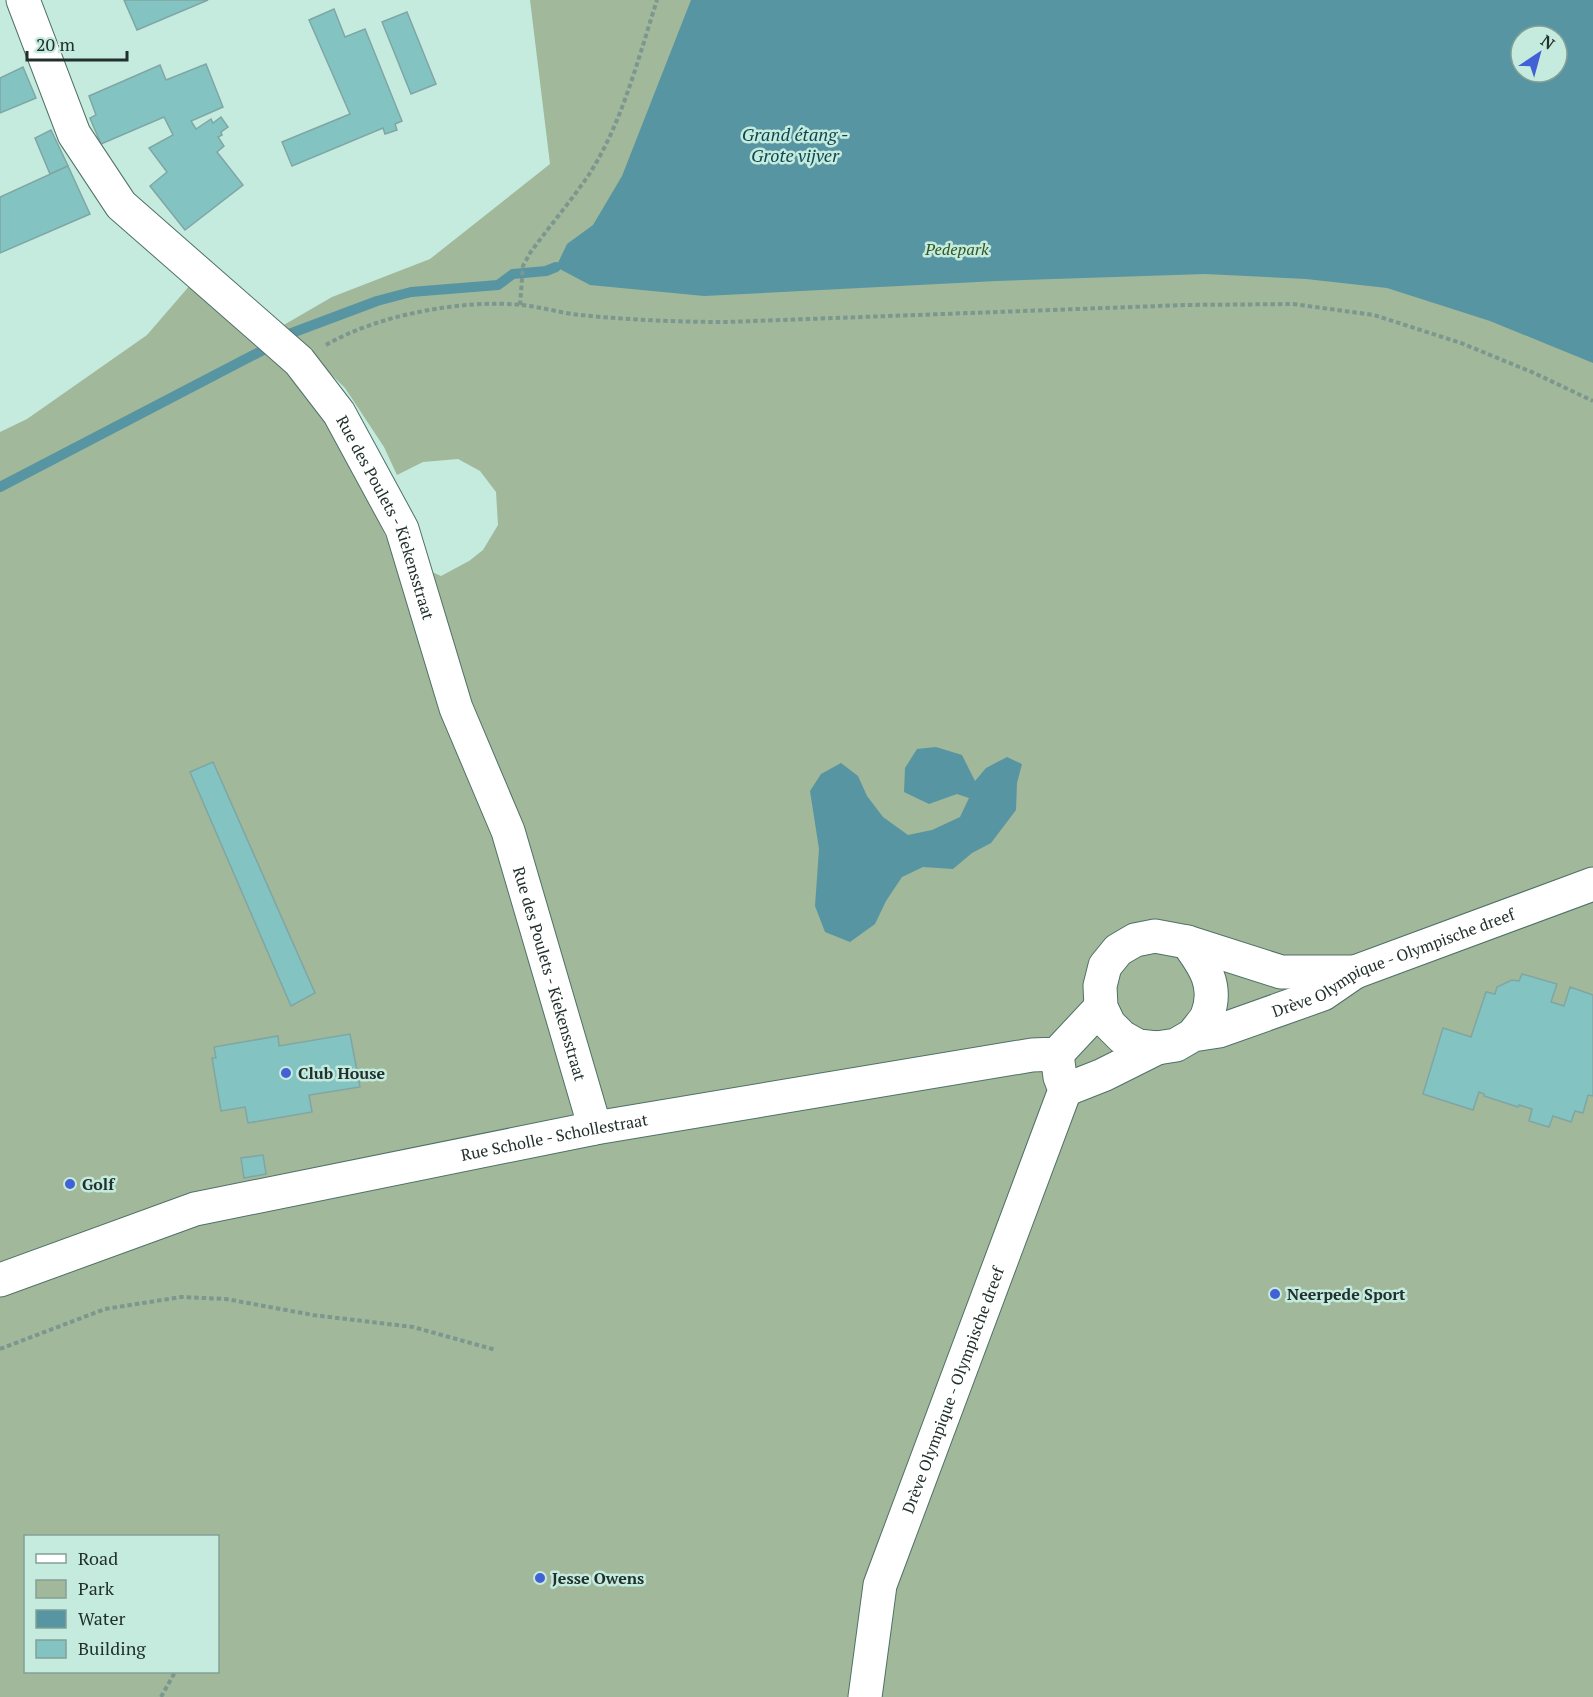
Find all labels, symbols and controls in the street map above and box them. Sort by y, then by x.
scale bar [27,24,128,62]
north arrow [1509,24,1569,84]
text: N [1536,29,1559,54]
text: 20 m [36,32,76,56]
water label: Grand étang - Grote vijver [742,122,848,167]
park label: Pedepark [924,238,989,260]
street label: Rue des Poulets - Kiekensstraat [331,411,440,623]
street label: Rue des Poulets - Kiekensstraat [508,864,592,1083]
street label: Drève Olympique - Olympische dreef [1269,902,1519,1022]
place label: Club House [298,1062,385,1084]
marker: Club House [279,1066,293,1080]
street label: Rue Scholle - Schollestraat [459,1108,649,1166]
place label: Golf [82,1173,116,1195]
marker: Golf [63,1177,77,1191]
street label: Drève Olympique - Olympische dreef [897,1262,1009,1517]
place label: Neerpede Sport [1287,1283,1406,1305]
marker: Neerpede Sport [1268,1287,1282,1301]
legend [24,1535,219,1673]
text: Road [78,1546,118,1570]
place label: Jesse Owens [552,1567,644,1589]
marker: Jesse Owens [533,1571,547,1585]
text: Park [78,1576,115,1600]
text: Water [78,1606,125,1630]
text: Building [78,1636,146,1660]

